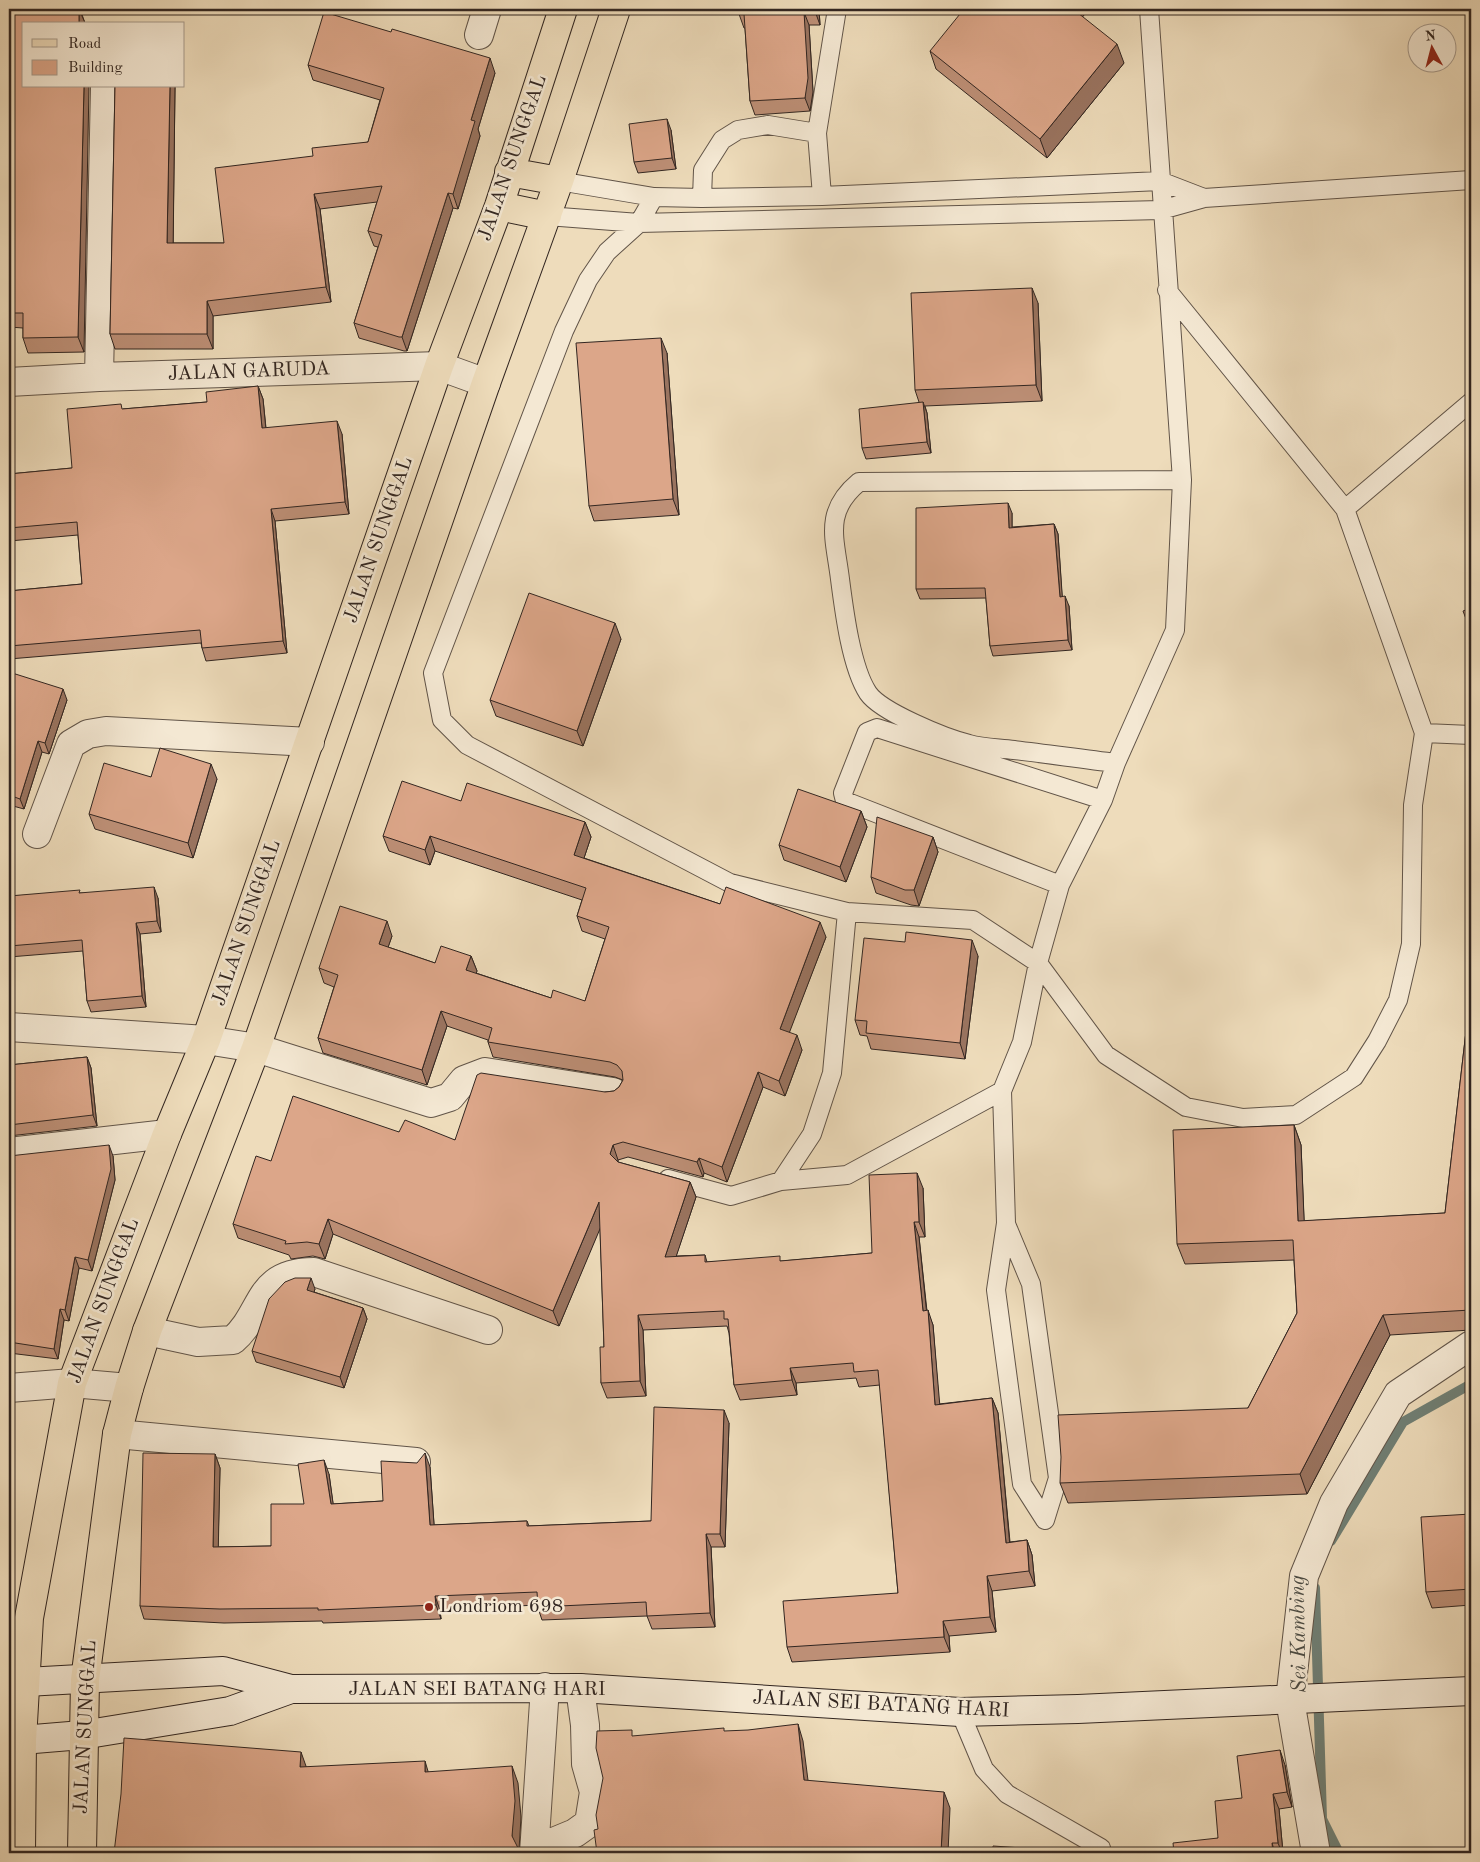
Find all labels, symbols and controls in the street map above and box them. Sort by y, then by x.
legend [22,22,185,88]
north arrow [1408,22,1458,72]
text: N [1424,28,1437,44]
text: Road [68,37,102,52]
text: Building [68,61,123,76]
street label: JALAN SUNGGAL [475,72,551,244]
street label: JALAN GARUDA [168,359,330,385]
street label: JALAN SUNGGAL [341,454,417,626]
street label: JALAN SUNGGAL [209,837,285,1009]
street label: JALAN SUNGGAL [65,1216,143,1386]
water label: Sei Kambing [1287,1575,1311,1693]
place label: Londriom 698 [439,1597,563,1617]
marker: Londriom 698 [423,1601,435,1613]
street label: JALAN SUNGGAL [71,1639,101,1815]
street label: JALAN SEI BATANG HARI [348,1680,606,1700]
street label: JALAN SEI BATANG HARI [752,1688,1010,1722]

